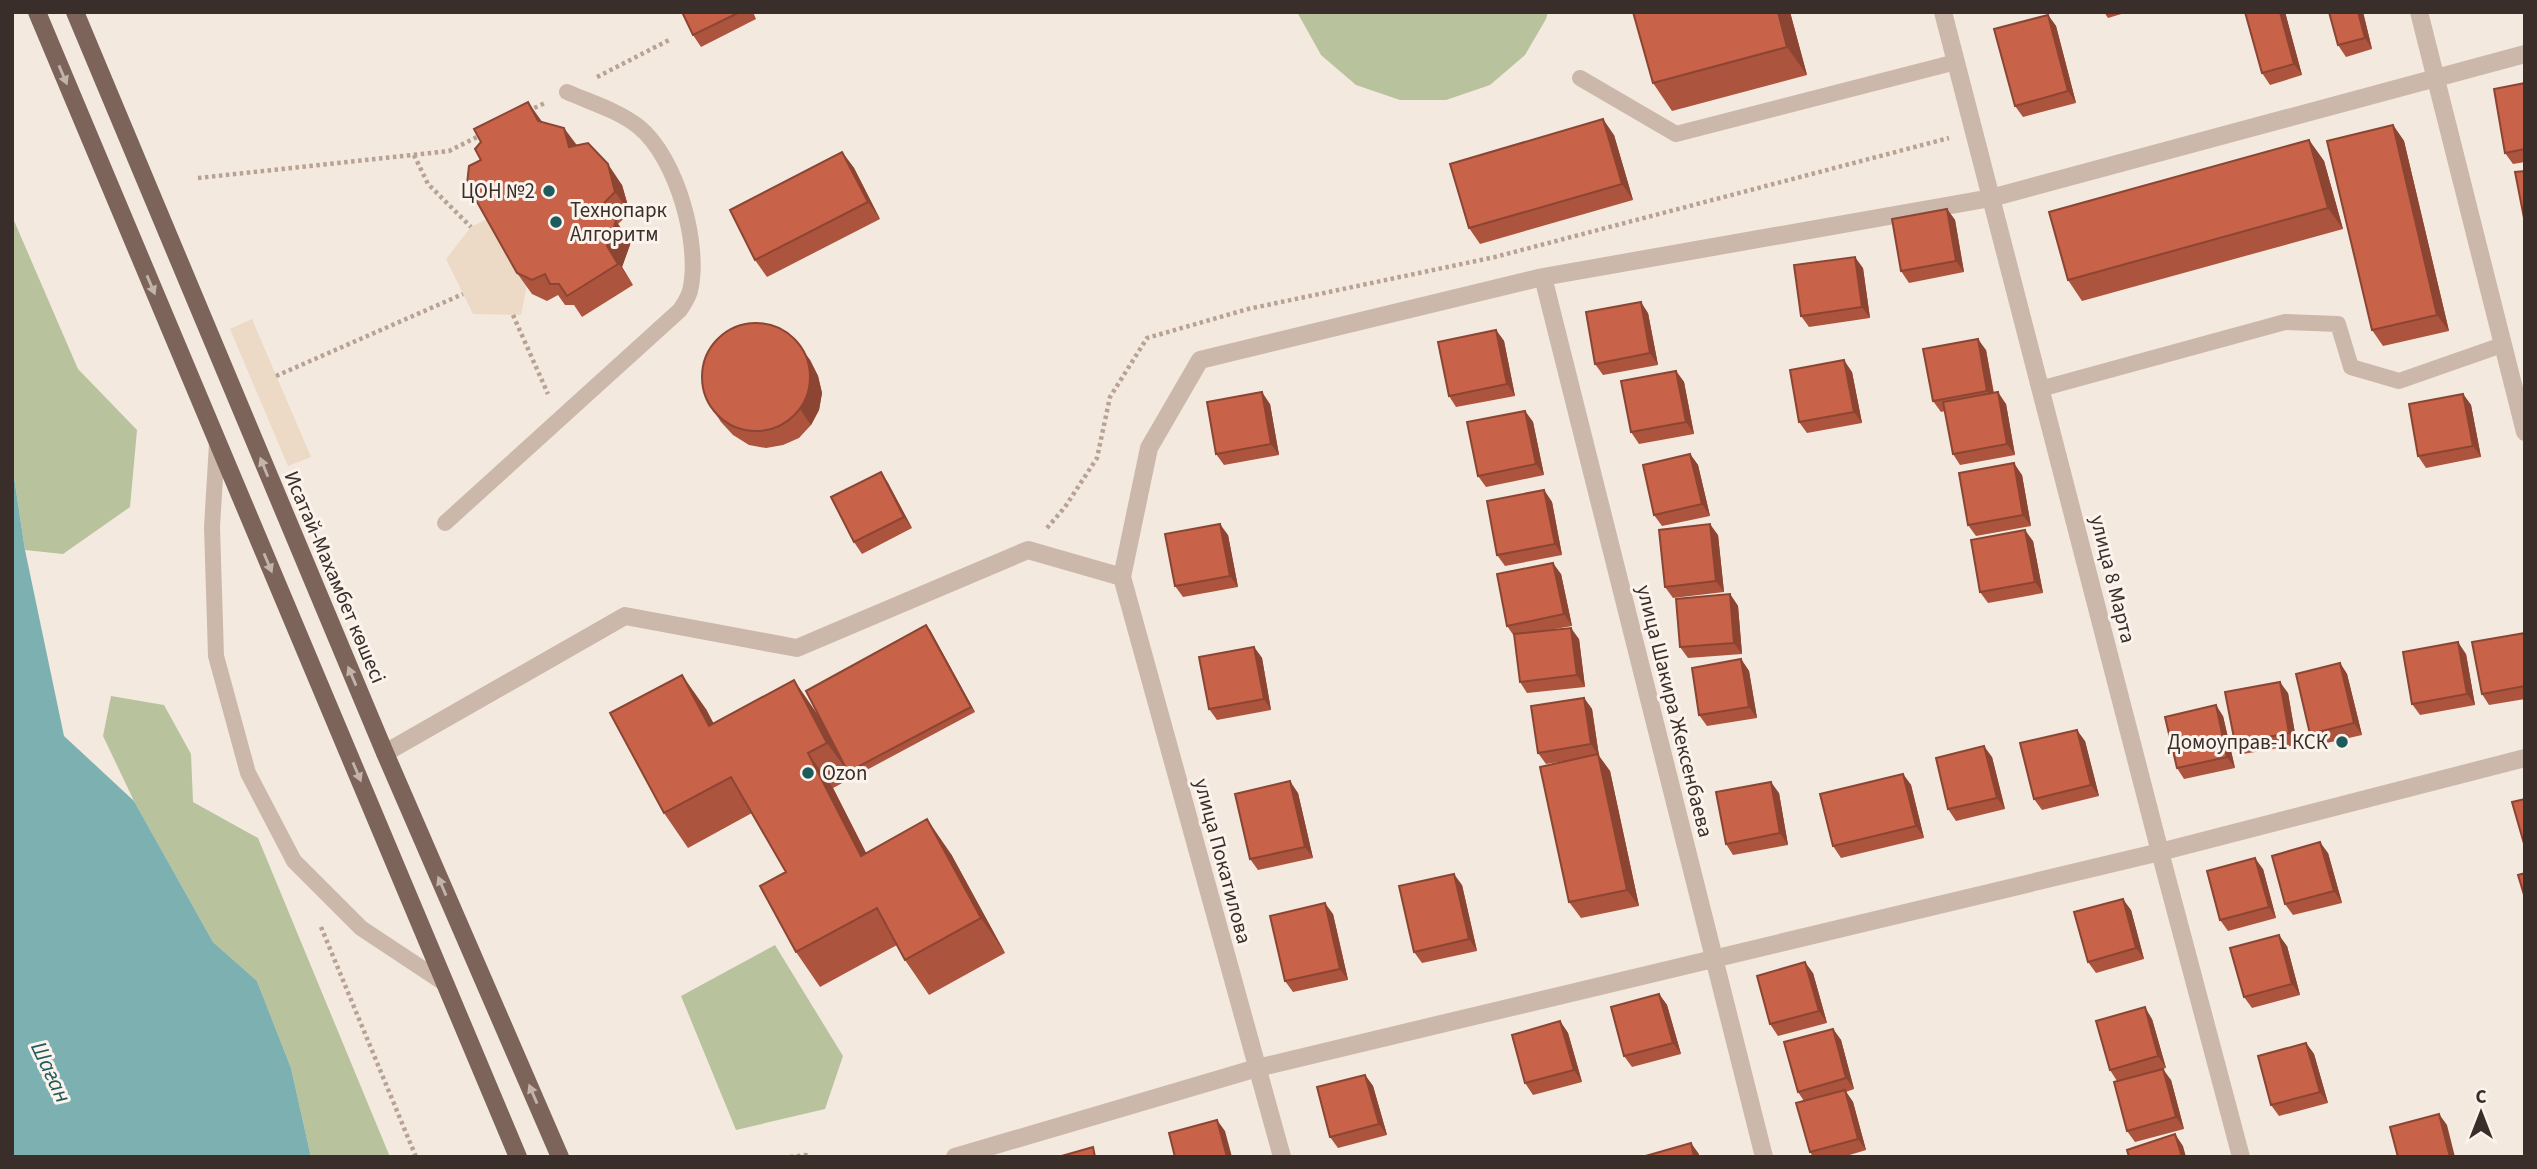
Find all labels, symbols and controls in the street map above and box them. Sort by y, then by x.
one-way arrow [58,65,69,86]
place label: ЦОН №2 [461,176,535,206]
marker: ЦОН №2 [541,183,557,199]
place label: Технопарк Алгоритм [570,195,668,249]
marker: Технопарк Алгоритм [548,214,564,230]
one-way arrow [146,275,157,296]
one-way arrow [258,456,269,477]
street label: Исатай-Махамбет көшесі [277,466,393,688]
street label: улица 8 Марта [2083,512,2143,646]
one-way arrow [262,553,273,574]
street label: улица Шакира Жексенбаева [1629,582,1721,840]
one-way arrow [347,666,358,687]
place label: Домоуправ-1 КСК [2167,727,2329,757]
marker: Домоуправ-1 КСК [2334,734,2350,750]
place label: Ozon [822,758,867,788]
one-way arrow [351,762,362,783]
marker: Ozon [800,765,816,781]
street label: улица Покатилова [1187,775,1259,947]
one-way arrow [436,875,447,896]
water label: Шаған [22,1036,80,1108]
north arrow [2446,1078,2516,1148]
one-way arrow [527,1084,539,1104]
text: С [2475,1084,2487,1111]

